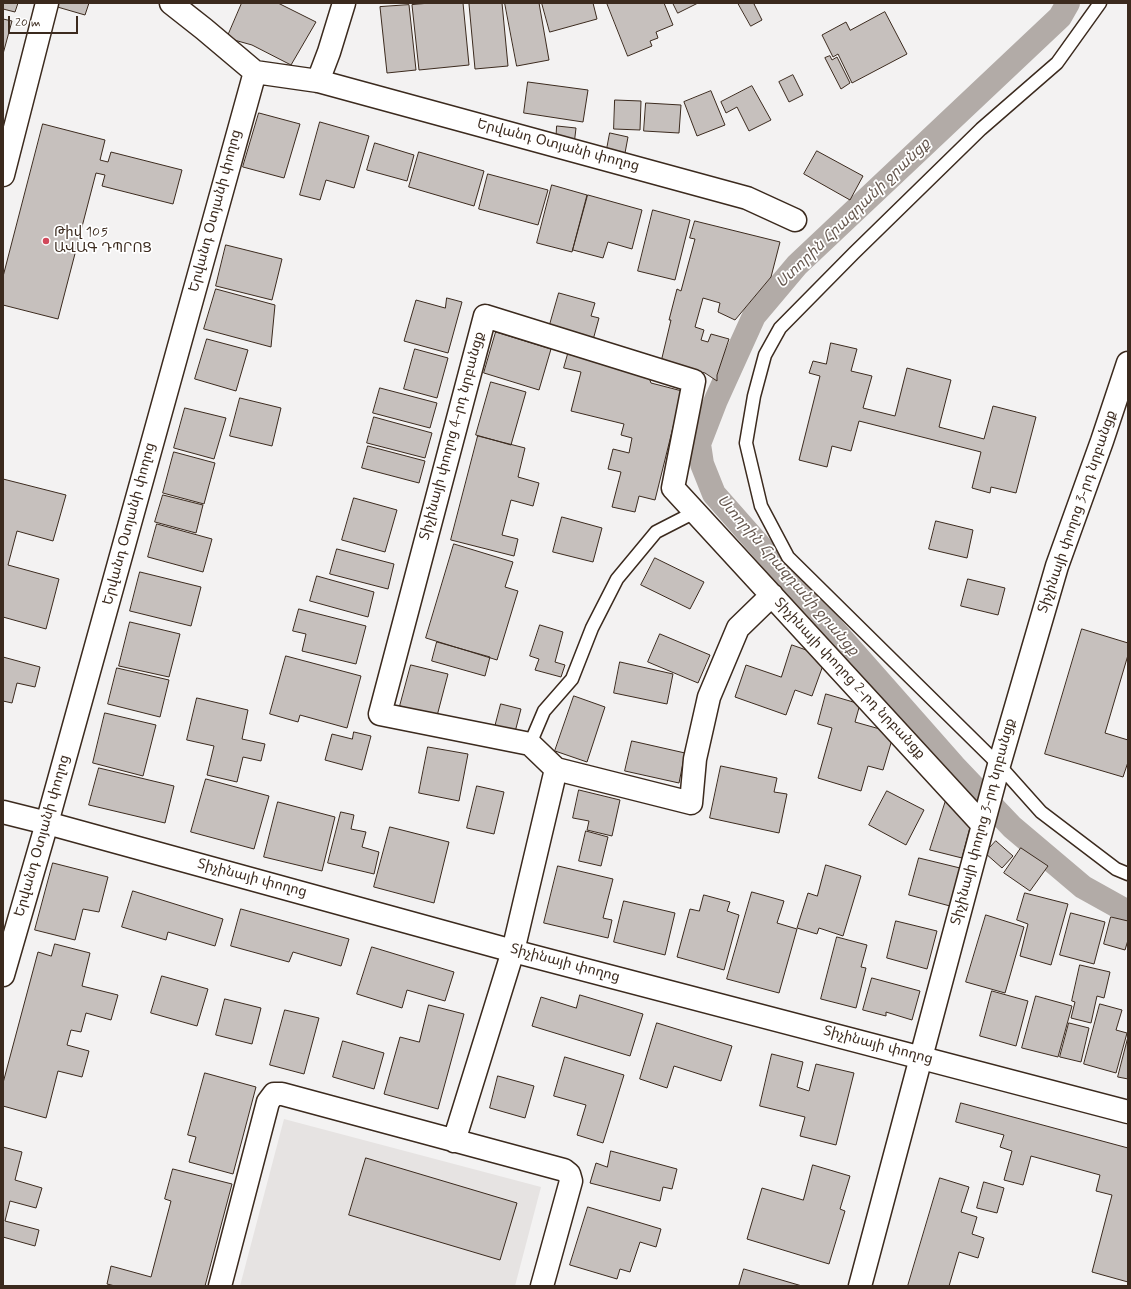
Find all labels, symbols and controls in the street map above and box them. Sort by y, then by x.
scale bar [10,8,80,34]
text: 20 m [15,15,41,31]
street label: Երվանդ Օտյանի փողոց [475,116,641,176]
street label: Երվանդ Օտյանի փողոց [186,128,246,294]
water label: Ստորին Հրազդանի ջրանցք [773,136,935,292]
place label: Թիվ 105 ԱՎԱԳ ԴՊՐՈՑ [54,225,152,258]
marker: Թիվ 105 ԱՎԱԳ ԴՊՐՈՑ [41,236,51,246]
street label: Տիչինայի փողոց 4-րդ նրբանցք [417,330,489,542]
street label: Տիչինայի փողոց 3-րդ նրբանցք [1035,408,1121,616]
street label: Երվանդ Օտյանի փողոց [100,441,160,607]
water label: Ստորին Հրազդանի ջրանցք [712,492,862,660]
street label: Տիչինայի փողոց 2-րդ նրբանցք [770,595,928,763]
street label: Տիչինայի փողոց 3-րդ նրբանցք [948,717,1020,927]
street label: Երվանդ Օտյանի փողոց [12,753,74,919]
street label: Տիչինայի փողոց [195,856,309,902]
street label: Տիչինայի փողոց [508,941,622,987]
street label: Տիչինայի փողոց [821,1023,935,1069]

